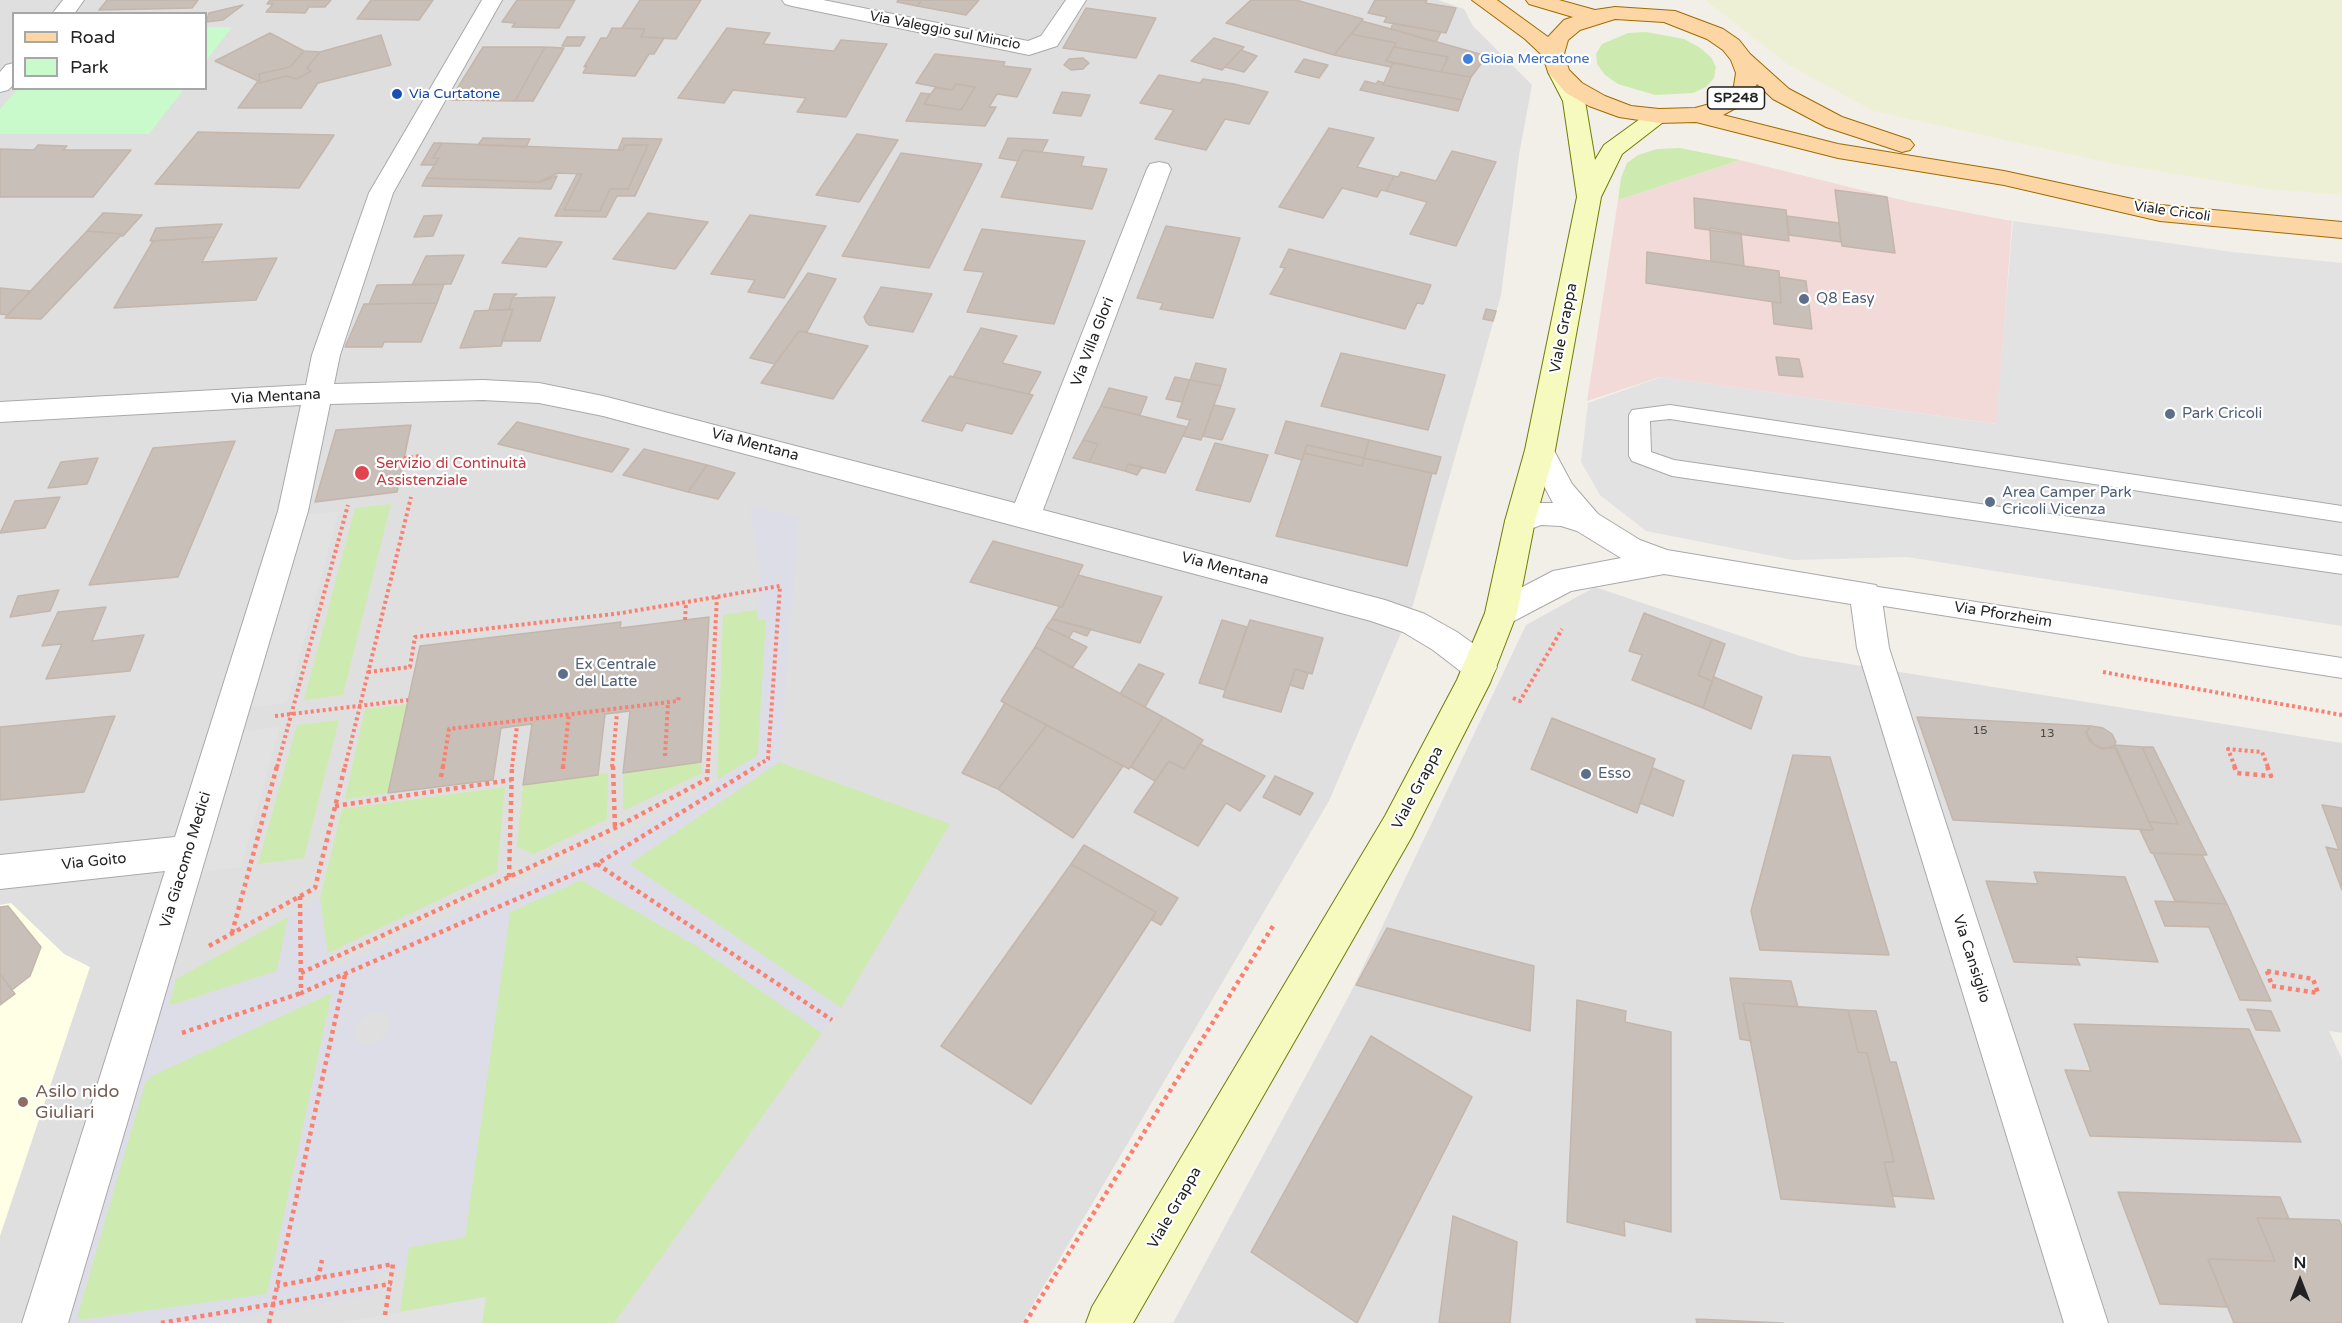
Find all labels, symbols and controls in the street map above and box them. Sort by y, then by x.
street label: Via Valeggio sul Mincio [868,8,1022,54]
legend [12,12,207,90]
text: Road [70,26,115,48]
place label: Gioia Mercatone [1480,51,1589,67]
marker: Gioia Mercatone [1461,52,1475,66]
text: Park [70,56,108,78]
place label: Via Curtatone [409,86,500,102]
marker: Via Curtatone [390,87,404,101]
road number: SP248 [1708,87,1764,109]
street label: Viale Cricoli [2133,198,2211,226]
street label: Viale Grappa [1546,281,1582,375]
place label: Q8 Easy [1816,290,1875,308]
marker: Q8 Easy [1797,292,1811,306]
street label: Via Villa Glori [1068,295,1118,389]
street label: Via Mentana [231,386,321,408]
place label: Park Cricoli [2182,405,2262,423]
marker: Park Cricoli [2163,407,2177,421]
street label: Via Mentana [709,425,801,465]
place label: Servizio di Continuità Assistenziale [376,455,526,490]
marker: Servizio di Continuità Assistenziale [353,464,371,482]
place label: Area Camper Park Cricoli Vicenza [2002,484,2132,519]
marker: Area Camper Park Cricoli Vicenza [1983,495,1997,509]
street label: Via Mentana [1179,549,1271,589]
street label: Via Pforzheim [1953,598,2053,632]
place label: Ex Centrale del Latte [575,656,656,691]
marker: Ex Centrale del Latte [556,667,570,681]
house number: 15 [1972,724,1988,738]
house number: 13 [2039,727,2055,741]
street label: Viale Grappa [1389,743,1447,833]
place label: Esso [1598,765,1631,783]
marker: Esso [1579,767,1593,781]
street label: Via Giacomo Medici [157,790,215,930]
street label: Via Goito [61,850,127,874]
street label: Via Cansiglio [1948,913,1994,1005]
place label: Asilo nido Giuliari [35,1081,119,1124]
marker: Asilo nido Giuliari [16,1095,30,1109]
street label: Viale Grappa [1144,1164,1206,1252]
north arrow [2270,1251,2330,1311]
text: N [2294,1253,2306,1273]

